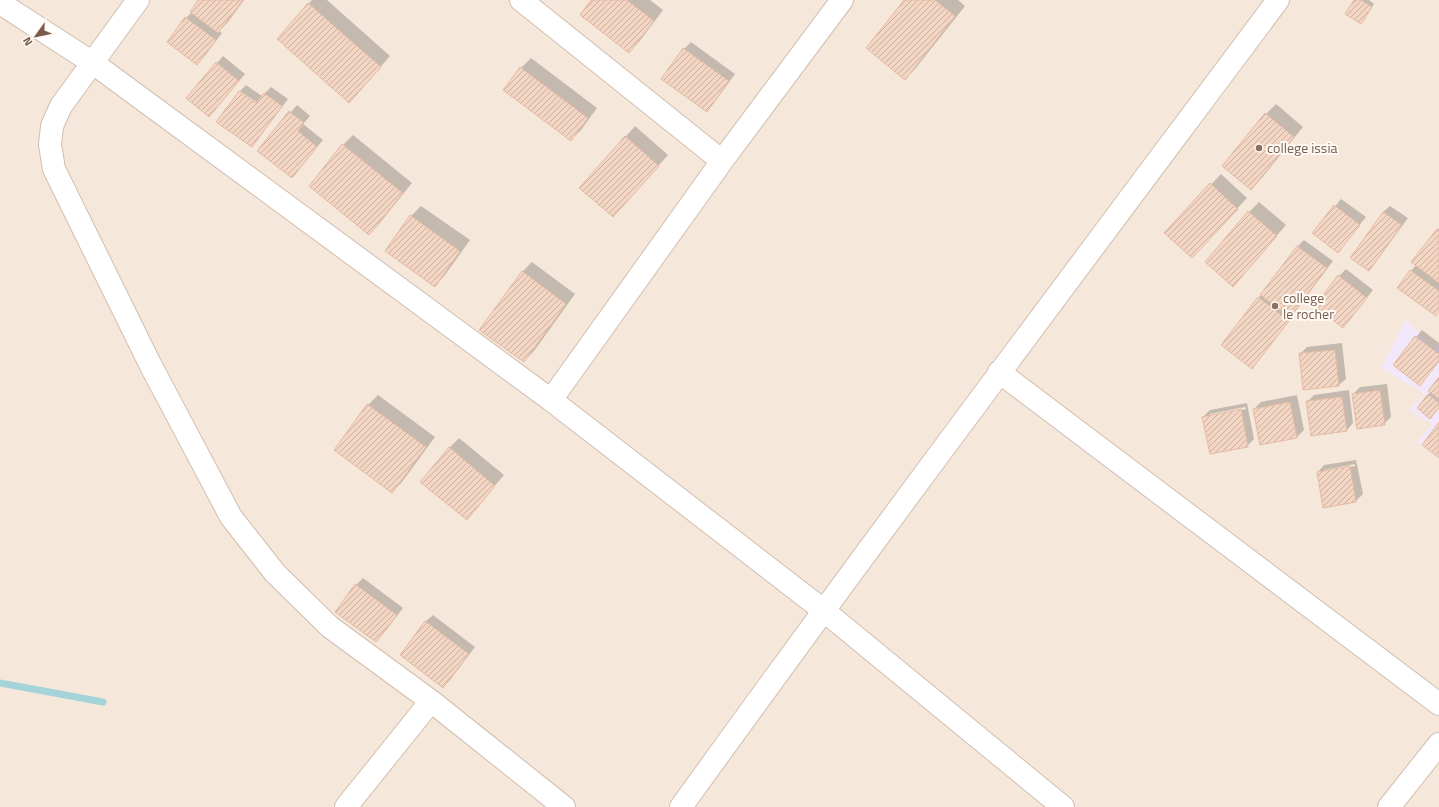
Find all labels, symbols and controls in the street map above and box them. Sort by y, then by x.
north arrow [16,16,56,56]
text: N [19,34,36,49]
place label: college issia [1267,137,1337,158]
marker: college issia [1254,143,1264,153]
place label: college le rocher [1283,287,1334,324]
marker: college le rocher [1270,301,1280,311]

